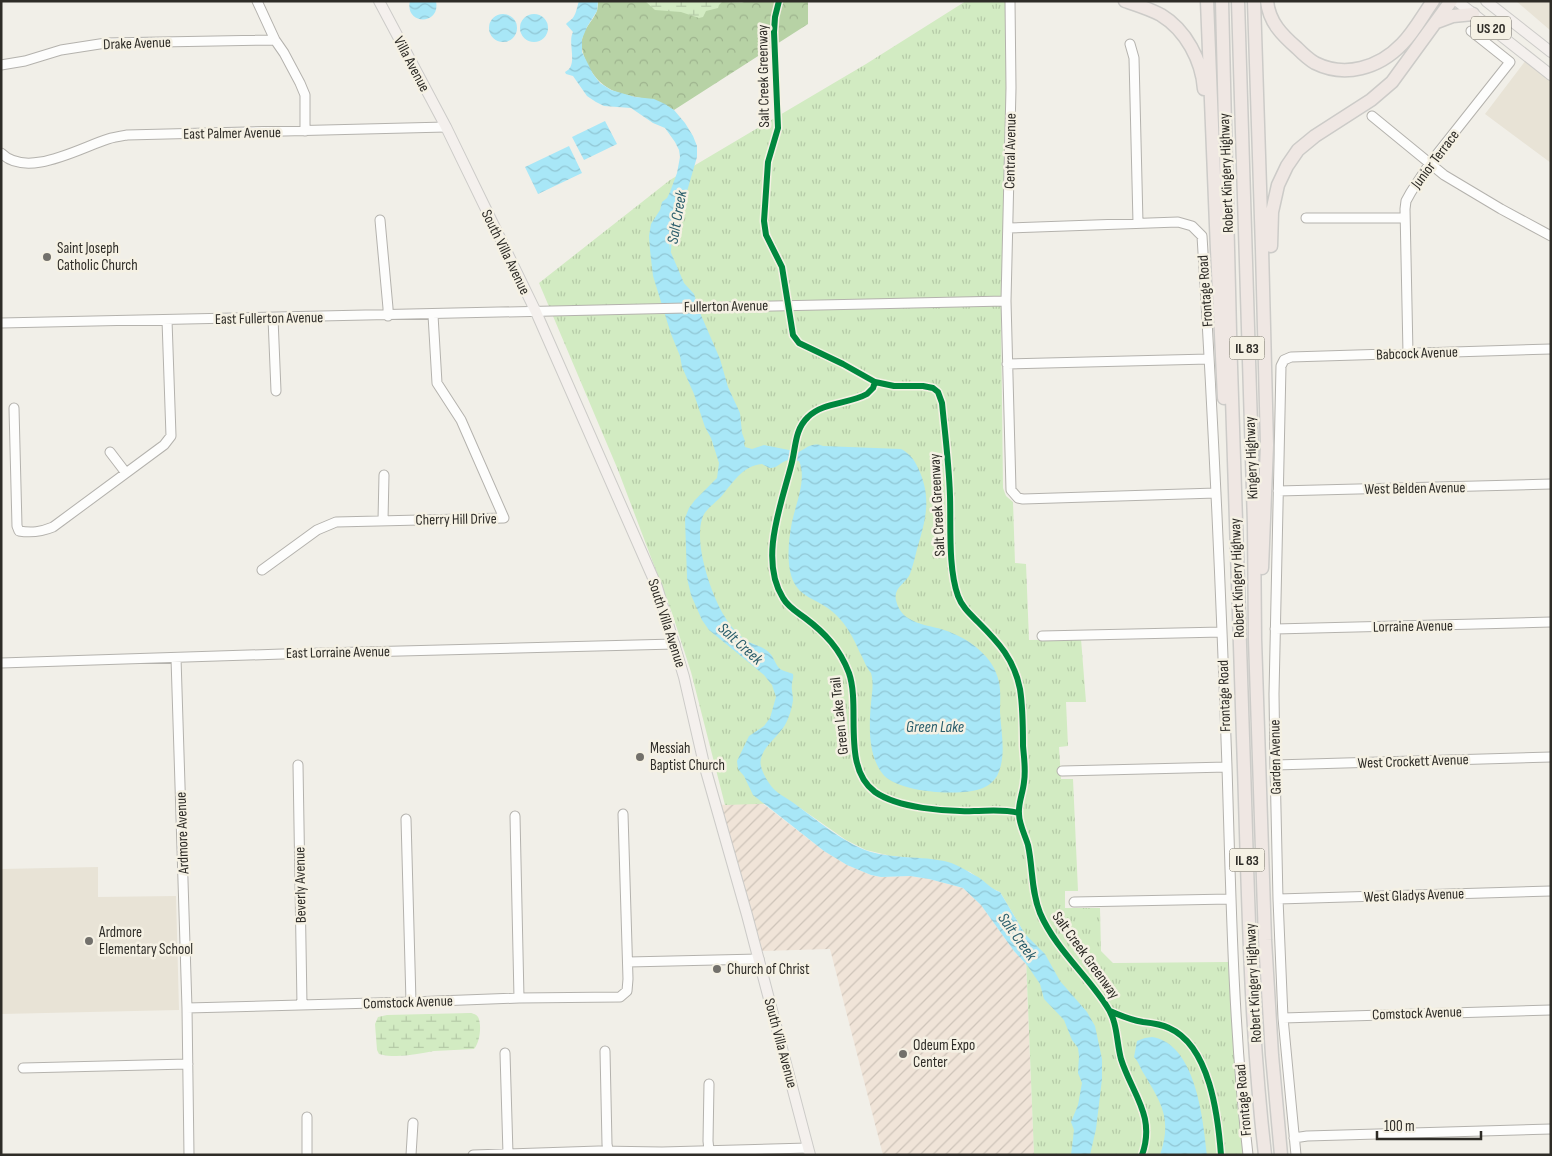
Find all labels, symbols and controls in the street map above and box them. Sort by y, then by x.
road number: US 20 [1471,16,1511,40]
street label: Salt Creek Greenway [753,24,774,128]
street label: Drake Avenue [103,33,171,54]
street label: Villa Avenue [389,33,434,95]
street label: Central Avenue [1000,113,1021,189]
street label: Robert Kingery Highway [1215,113,1238,233]
street label: East Palmer Avenue [183,123,281,144]
street label: Junior Terrace [1407,126,1464,193]
water label: Salt Creek [663,188,692,245]
street label: South Villa Avenue [477,207,534,298]
place label: Saint Joseph Catholic Church [57,239,138,275]
marker: Saint Joseph Catholic Church [41,251,53,263]
street label: Frontage Road [1194,254,1217,328]
street label: Fullerton Avenue [684,296,768,317]
street label: East Fullerton Avenue [215,308,323,329]
road number: IL 83 [1230,336,1264,359]
street label: Babcock Avenue [1376,343,1458,364]
street label: Kingery Highway [1241,416,1262,500]
street label: Salt Creek Greenway [925,453,950,557]
street label: West Belden Avenue [1364,478,1466,499]
street label: Cherry Hill Drive [415,509,497,530]
street label: Robert Kingery Highway [1226,518,1249,638]
street label: South Villa Avenue [643,576,690,670]
street label: Lorraine Avenue [1373,616,1453,637]
water label: Salt Creek [714,619,767,670]
street label: East Lorraine Avenue [286,642,390,663]
street label: Frontage Road [1214,660,1235,732]
street label: Green Lake Trail [826,676,853,756]
water label: Green Lake [906,718,964,737]
street label: Garden Avenue [1265,719,1286,795]
place label: Messiah Baptist Church [650,739,725,775]
street label: West Crockett Avenue [1357,750,1469,773]
marker: Messiah Baptist Church [634,751,646,763]
street label: Ardmore Avenue [172,792,193,875]
street label: Beverly Avenue [290,847,311,923]
road number: IL 83 [1230,848,1264,872]
street label: West Gladys Avenue [1363,884,1465,907]
street label: Salt Creek Greenway [1048,908,1124,1003]
water label: Salt Creek [993,910,1041,965]
street label: Robert Kingery Highway [1241,922,1266,1043]
place label: Ardmore Elementary School [98,923,193,959]
marker: Ardmore Elementary School [83,935,95,947]
place label: Church of Christ [727,960,810,979]
marker: Church of Christ [711,963,723,975]
street label: Comstock Avenue [363,991,453,1014]
street label: South Villa Avenue [759,996,802,1090]
street label: Comstock Avenue [1372,1002,1462,1025]
place label: Odeum Expo Center [913,1036,975,1072]
marker: Odeum Expo Center [897,1048,909,1060]
street label: Frontage Road [1231,1063,1256,1137]
scale bar [1377,1108,1481,1140]
text: 100 m [1384,1117,1415,1136]

